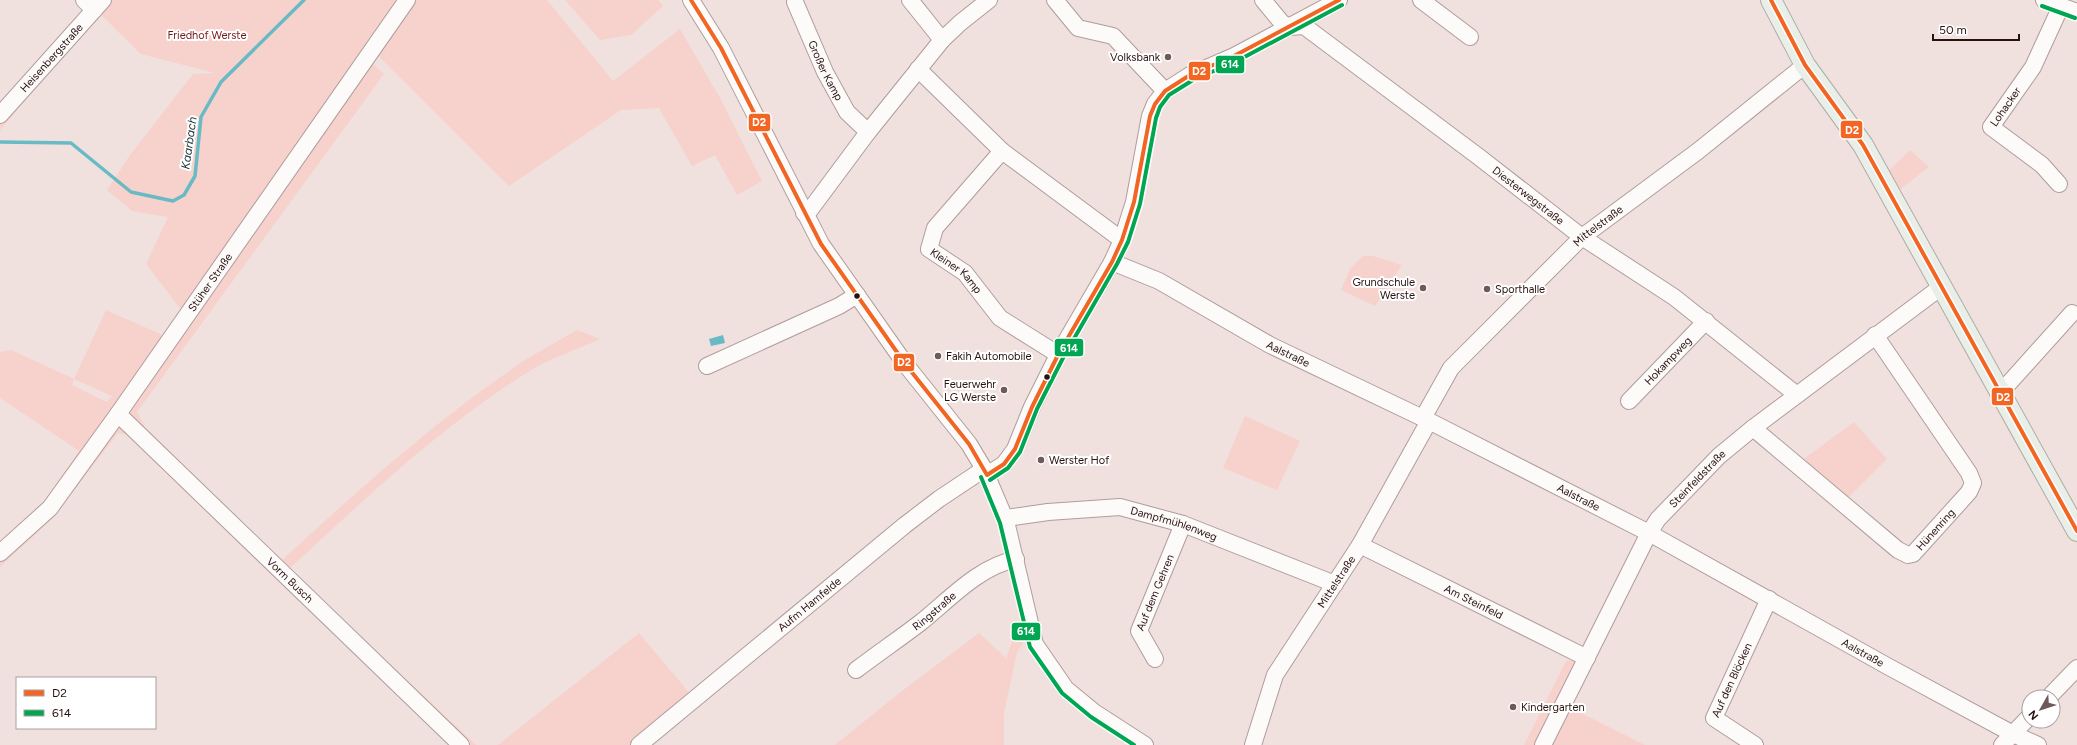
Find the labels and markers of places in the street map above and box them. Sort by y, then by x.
place label: Volksbank [1110,51,1161,64]
marker: Volksbank [1163,52,1173,62]
place label: Grundschule Werste [1352,276,1415,302]
marker: Grundschule Werste [1418,283,1428,293]
place label: Sporthalle [1495,283,1545,296]
marker: Sporthalle [1482,284,1492,294]
unlabelled marker [852,291,862,301]
place label: Fakih Automobile [946,350,1032,363]
marker: Fakih Automobile [933,351,943,361]
unlabelled marker [1042,372,1052,382]
place label: Feuerwehr LG Werste [944,378,996,404]
marker: Feuerwehr LG Werste [999,385,1009,395]
place label: Werster Hof [1049,454,1110,467]
marker: Werster Hof [1036,455,1046,465]
place label: Kindergarten [1521,701,1585,714]
marker: Kindergarten [1508,702,1518,712]

